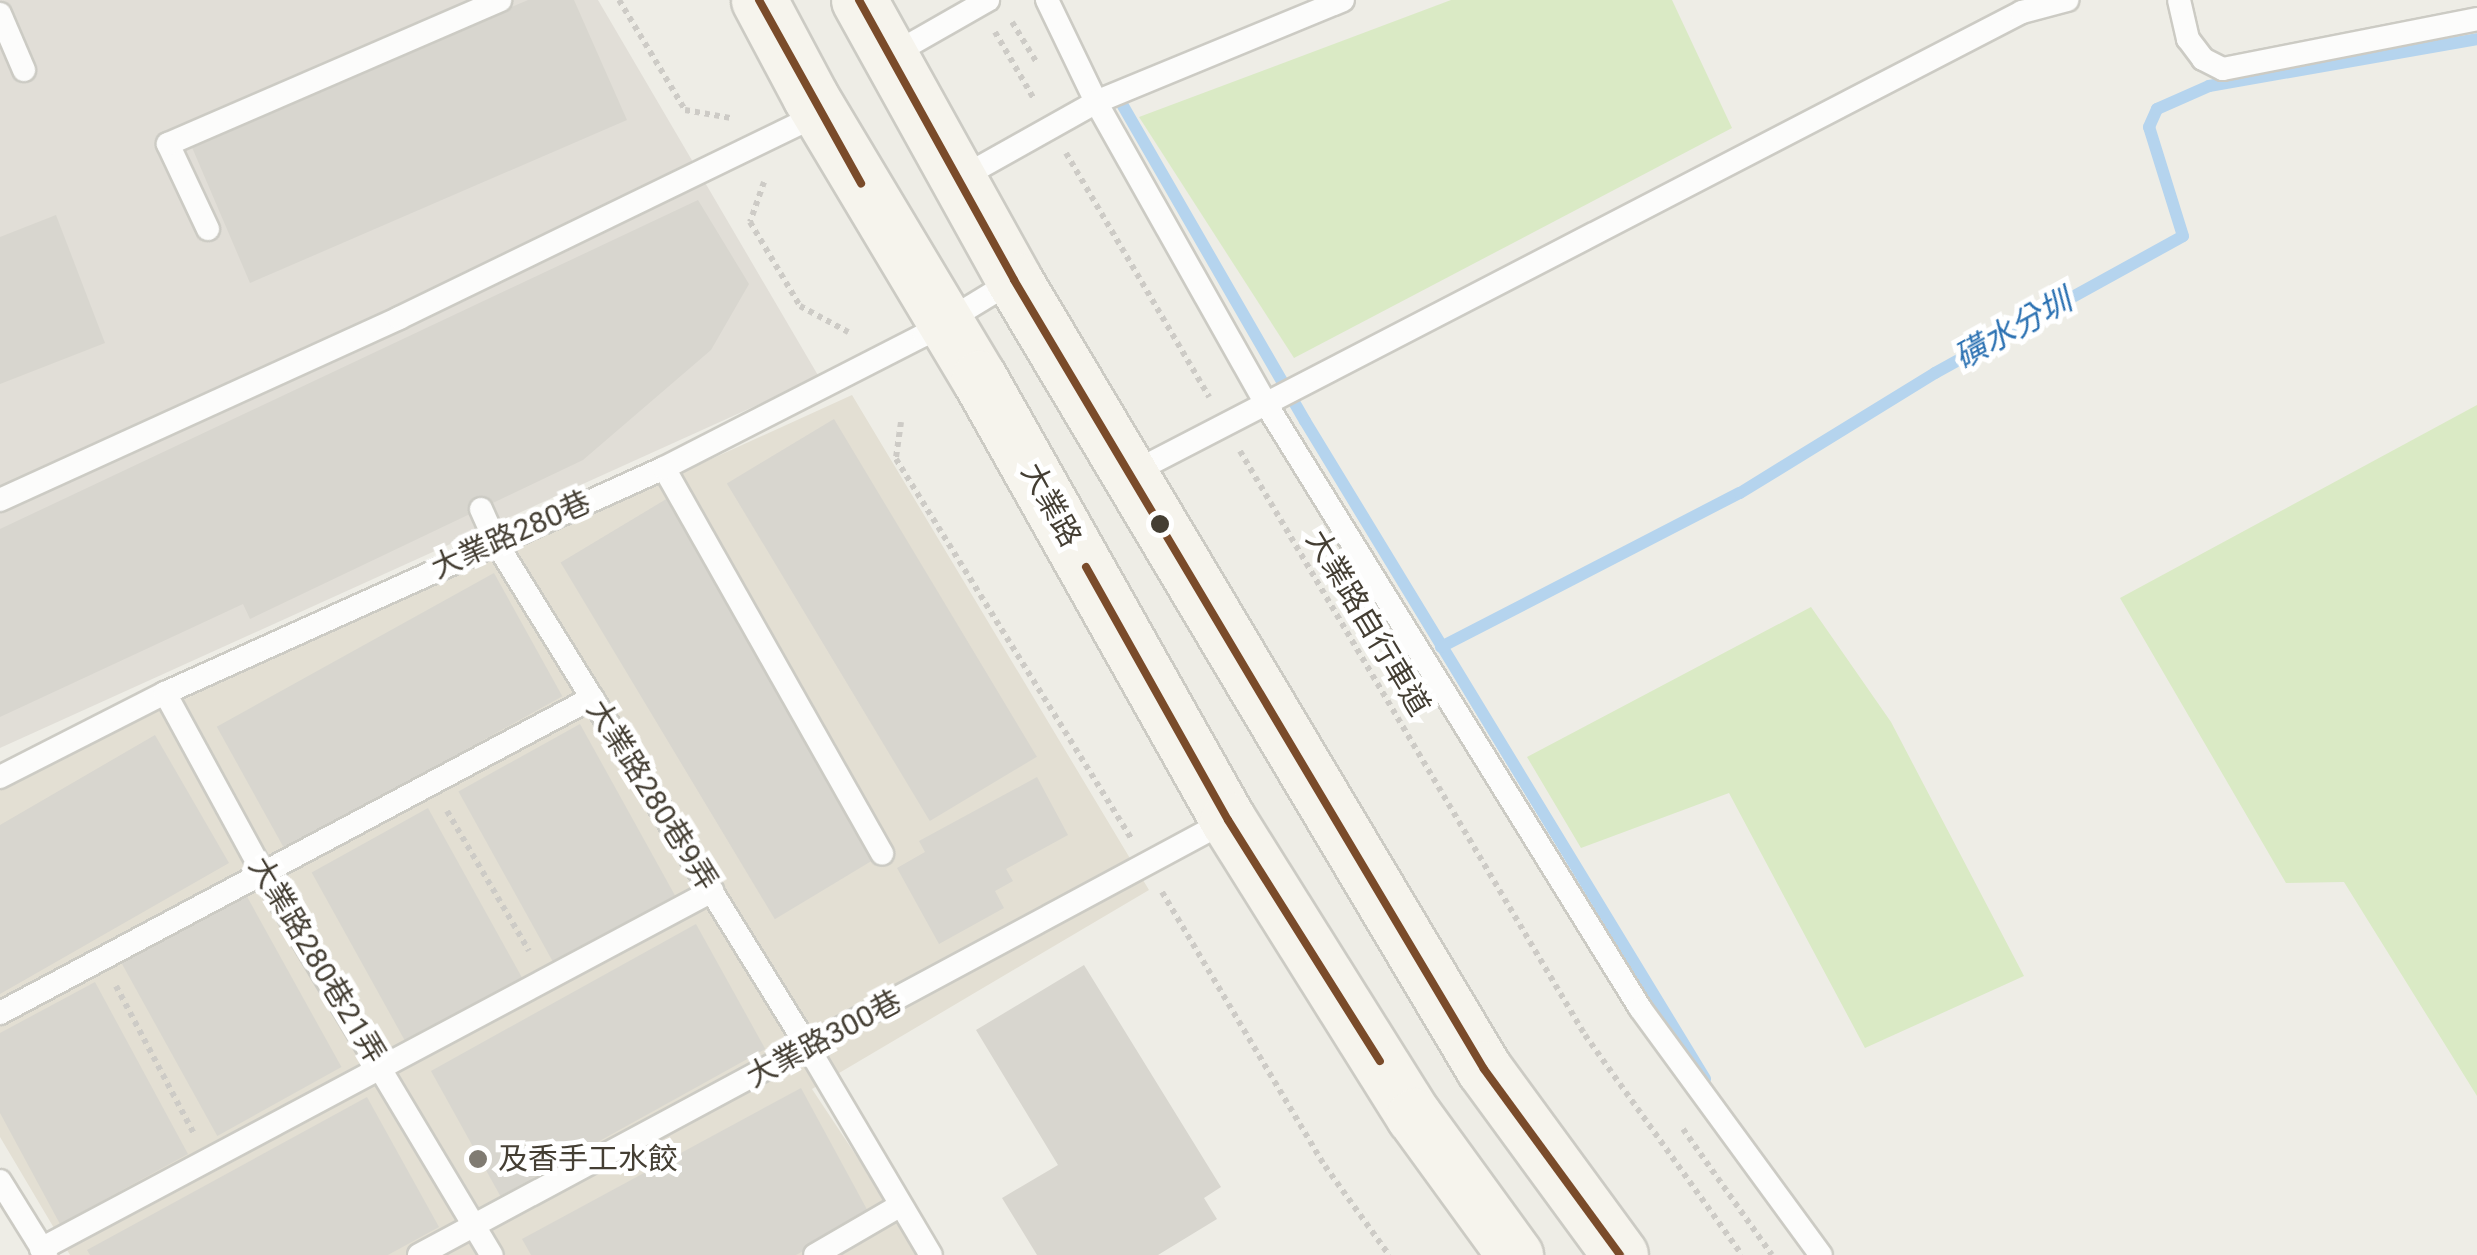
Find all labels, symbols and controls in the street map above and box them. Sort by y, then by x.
water label: 磺水分圳 [1948,281,2078,377]
street label: 大業路 [1013,457,1089,553]
street label: 大業路280巷 [426,484,596,586]
unlabelled marker [1150,514,1170,534]
street label: 大業路自行車道 [1298,524,1438,722]
street label: 大業路280巷9弄 [579,693,725,897]
street label: 大業路280巷21弄 [241,850,393,1070]
street label: 大業路300巷 [740,983,908,1095]
place label: 及香手工水餃 [498,1141,678,1177]
marker: 及香手工水餃 [467,1148,489,1170]

